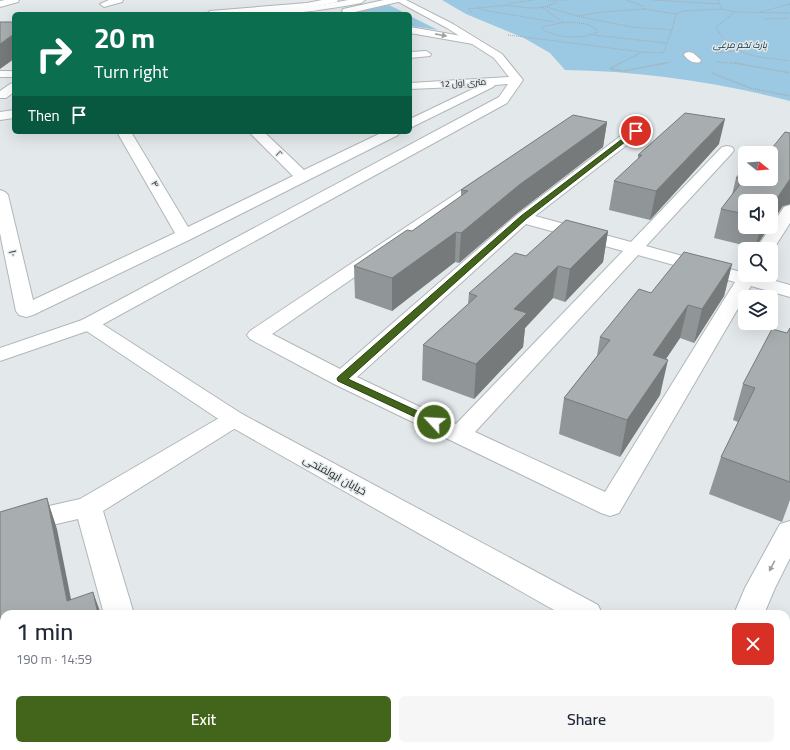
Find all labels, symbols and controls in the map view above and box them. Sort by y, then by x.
text: 20 m [94,12,155,64]
icon: right [28,28,80,80]
one-way arrow [435,32,448,38]
park label: پارک تخم مرغی [713,36,768,53]
text: Turn right [94,55,168,88]
street label: 12 متری اول [439,73,487,92]
text: Then [28,101,60,130]
icon: arrive [68,104,90,126]
pin [619,114,653,148]
icon: arrive [625,120,647,142]
street label: ۲ [272,146,287,162]
north arrow [738,146,778,186]
map controls [738,146,778,330]
street label: ۴ [147,177,164,191]
button: sound [738,194,778,234]
button: search [738,242,778,282]
street label: ۱۰ [3,248,23,258]
button: layers [738,290,778,330]
position arrow [413,401,455,443]
street label: خیابان ابولفتحی [299,449,371,501]
one-way arrow [768,560,775,571]
text: 1 min [16,609,73,654]
button: close [732,623,774,665]
text: 190 m · 14:59 [16,647,92,671]
button: Exit [16,696,391,742]
button: Share [399,696,774,742]

